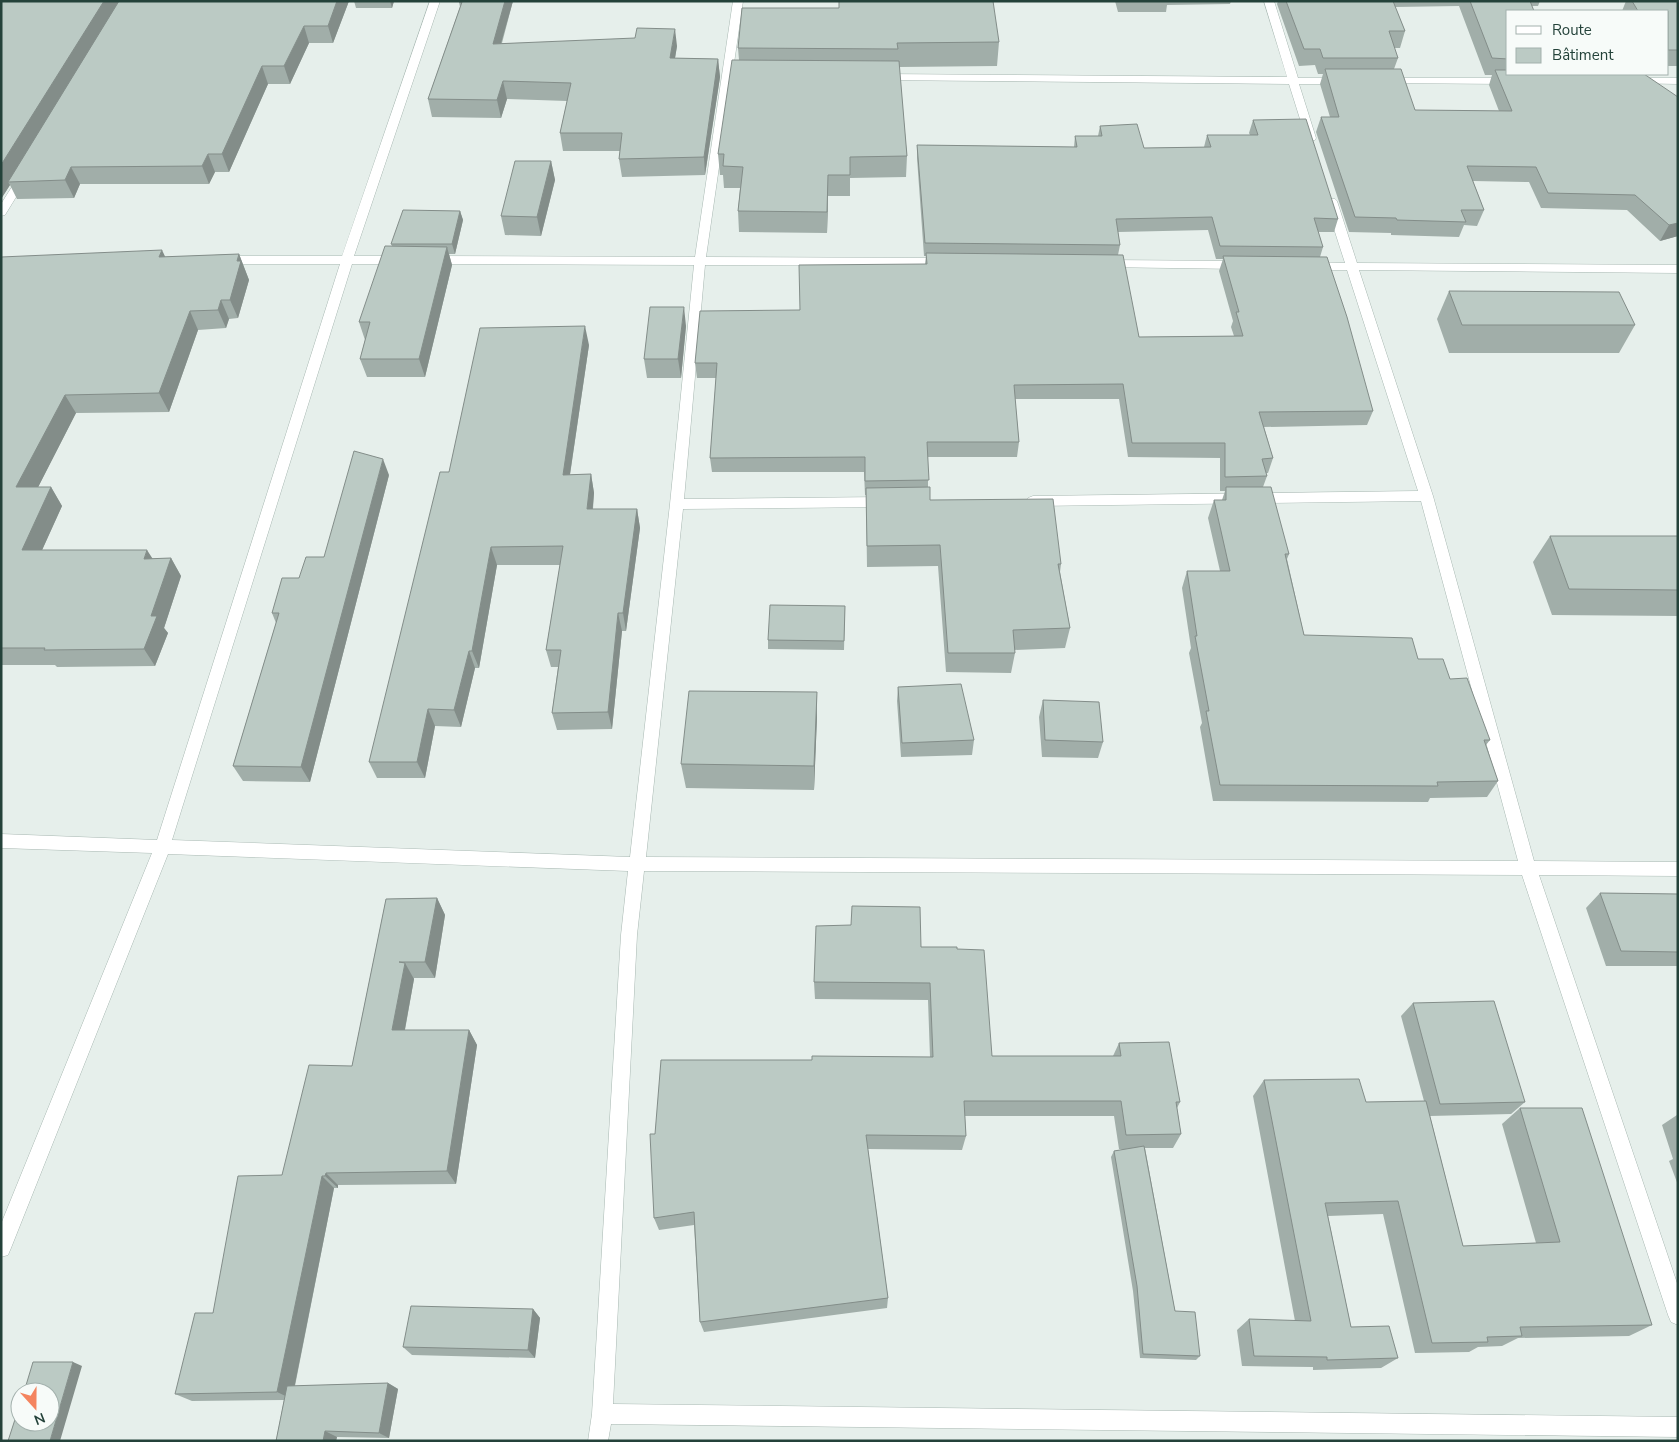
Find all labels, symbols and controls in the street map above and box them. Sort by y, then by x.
legend [1506,10,1669,75]
text: Route [1552,20,1592,40]
text: Bâtiment [1552,45,1614,65]
north arrow [10,1382,60,1432]
text: N [31,1408,48,1429]

